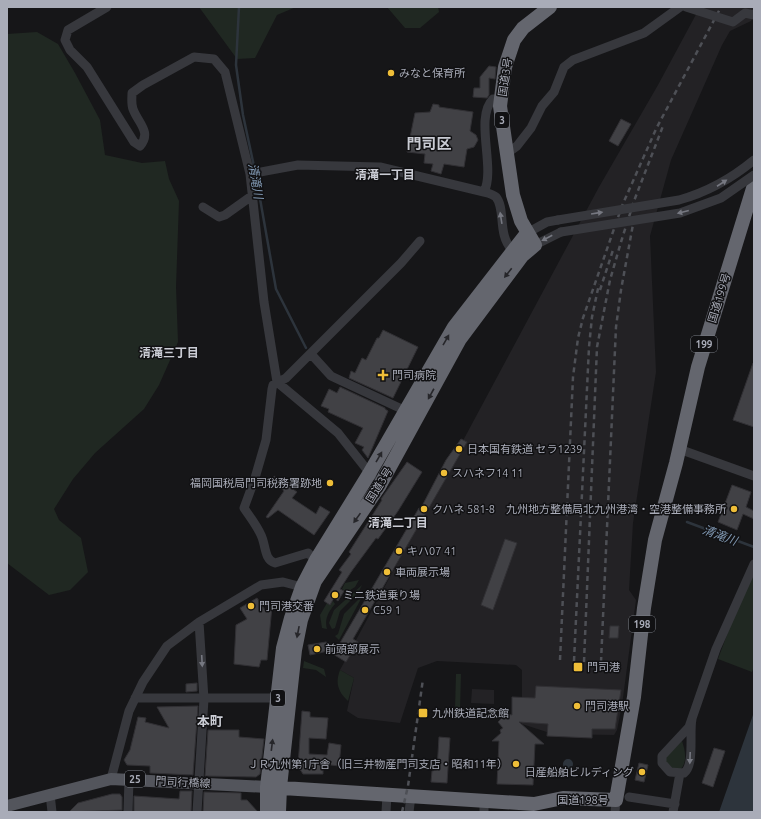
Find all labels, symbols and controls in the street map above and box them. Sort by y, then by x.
street label: 国道3号 [496,57,514,97]
place label: みなと保育所 [399,67,466,79]
marker: みなと保育所 [386,68,396,78]
road number: 3 [495,112,509,128]
district label: 門司区 [406,135,452,152]
water label: 清滝川 [246,162,266,202]
district label: 清滝一丁目 [355,168,415,181]
one-way arrow [717,179,727,187]
one-way arrow [676,209,688,215]
one-way arrow [591,210,603,216]
one-way arrow [498,212,504,225]
one-way arrow [542,234,553,241]
one-way arrow [504,268,513,279]
street label: 国道199号 [706,272,732,324]
one-way arrow [443,335,450,346]
road number: 199 [691,336,717,352]
district label: 清滝三丁目 [139,346,199,359]
marker: 門司病院 [377,369,389,381]
place label: 門司病院 [392,369,436,381]
one-way arrow [427,388,434,400]
place label: 日本国有鉄道 セラ1239 [467,443,582,455]
marker: 日本国有鉄道 セラ1239 [454,444,464,454]
one-way arrow [376,451,383,463]
street label: 国道3号 [364,465,394,505]
place label: スハネフ14 11 [452,467,523,479]
marker: スハネフ14 11 [439,468,449,478]
place label: 福岡国税局門司税務署跡地 [190,477,322,489]
marker: 福岡国税局門司税務署跡地 [325,478,335,488]
place label: クハネ 581-8 [432,503,495,515]
place label: 九州地方整備局北九州港湾・空港整備事務所 [506,503,727,515]
marker: クハネ 581-8 [419,504,429,514]
marker: 九州地方整備局北九州港湾・空港整備事務所 [729,504,739,514]
one-way arrow [353,513,361,523]
district label: 清滝二丁目 [368,516,428,529]
water label: 清滝川 [701,523,741,548]
place label: キハ07 41 [407,545,456,557]
marker: キハ07 41 [394,546,404,556]
place label: 車両展示場 [395,566,450,578]
marker: 車両展示場 [382,567,392,577]
place label: ミニ鉄道乗り場 [343,589,420,601]
marker: ミニ鉄道乗り場 [330,590,340,600]
place label: 門司港交番 [259,600,314,612]
marker: 門司港交番 [246,601,256,611]
place label: C59 1 [373,604,401,616]
marker: C59 1 [360,605,370,615]
road number: 198 [629,616,655,632]
one-way arrow [295,626,301,638]
place label: 前頭部展示 [325,643,380,655]
marker: 前頭部展示 [312,644,322,654]
one-way arrow [198,655,205,667]
marker: 門司港 [572,661,584,673]
place label: 門司港 [587,661,620,673]
road number: 3 [271,690,285,706]
place label: 門司港駅 [585,700,629,712]
marker: 門司港駅 [572,701,582,711]
marker: 九州鉄道記念館 [417,707,429,719]
place label: 九州鉄道記念館 [432,707,509,719]
district label: 本町 [197,714,223,728]
one-way arrow [269,739,275,751]
one-way arrow [687,752,693,765]
place label: ＪＲ九州第1庁舎（旧三井物産門司支店・昭和11年） [247,758,508,770]
marker: ＪＲ九州第1庁舎（旧三井物産門司支店・昭和11年） [511,759,521,769]
place label: 日産船舶ビルディング [525,766,634,778]
marker: 日産船舶ビルディング [637,767,647,777]
road number: 25 [125,771,145,787]
street label: 門司行橋線 [155,775,211,789]
street label: 国道198号 [557,794,609,806]

